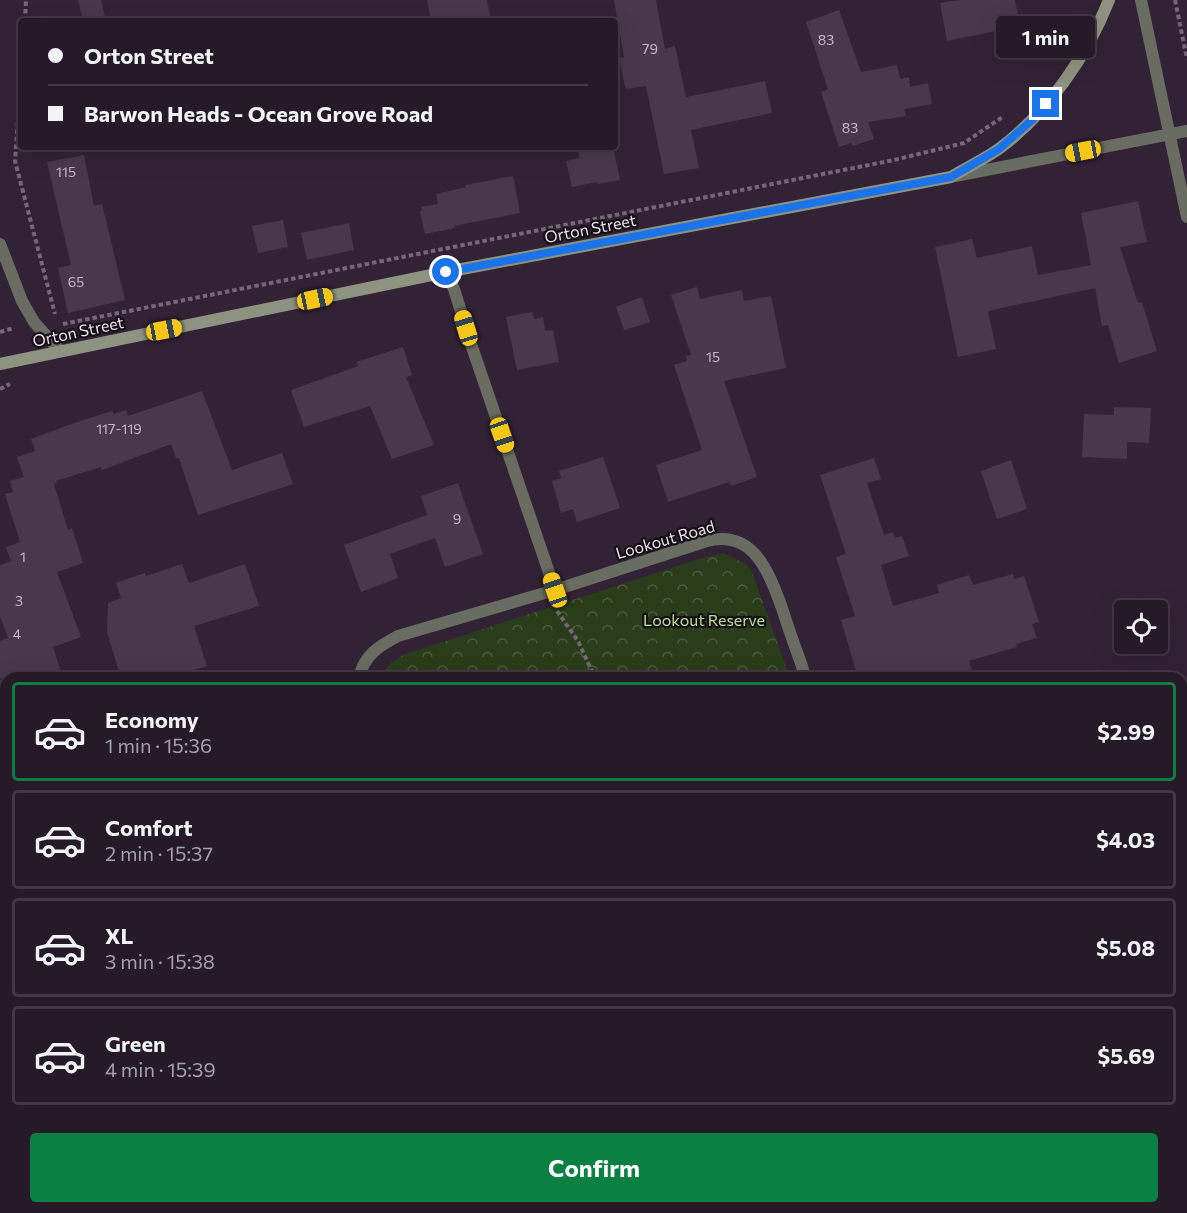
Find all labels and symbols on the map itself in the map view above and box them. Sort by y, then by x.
callout: 1 min [996,17,1096,59]
house number: 83 [818,31,834,48]
house number: 79 [642,40,658,57]
route end [1032,90,1059,117]
house number: 83 [842,119,858,136]
car [1064,139,1102,163]
house number: 115 [56,163,76,180]
street label: Orton Street [543,210,638,246]
route start [432,258,459,285]
house number: 65 [68,273,84,290]
car [296,286,334,312]
car [452,308,480,348]
street label: Orton Street [31,312,126,350]
car [145,318,183,342]
house number: 15 [706,348,720,365]
car [488,415,516,455]
house number: 117-119 [96,420,142,437]
house number: 9 [453,510,461,527]
street label: Lookout Road [613,516,717,562]
house number: 1 [20,548,26,565]
car [541,570,569,610]
house number: 3 [15,592,23,609]
park label: Lookout Reserve [643,610,765,629]
house number: 4 [13,625,22,642]

